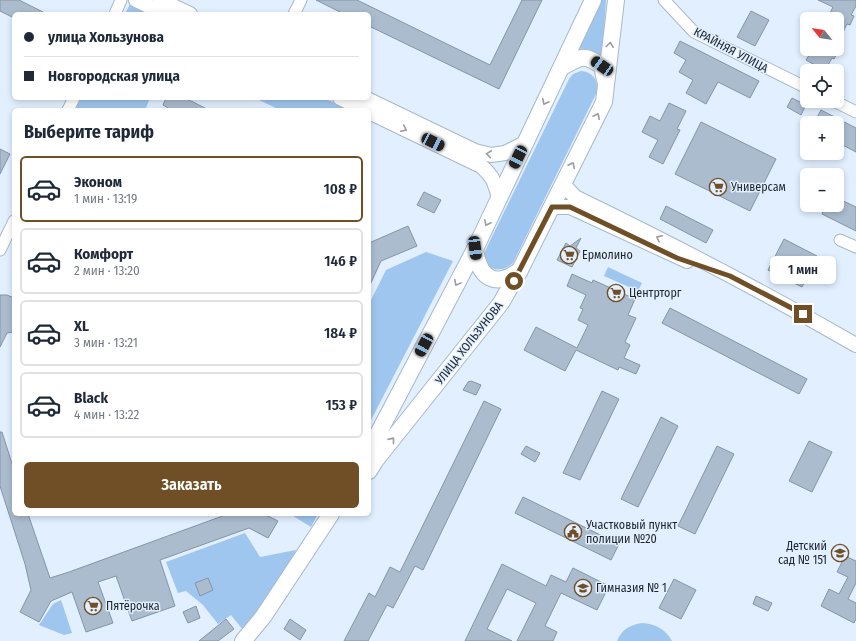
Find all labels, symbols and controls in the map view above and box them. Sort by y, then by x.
north arrow [800,12,844,56]
map controls [800,12,844,212]
street label: КРАЙНЯЯ УЛИЦА [691,24,772,76]
text: улица Хользунова [48,28,164,46]
one-way arrow [606,42,615,48]
car [589,54,615,78]
button: locate [800,64,844,108]
text: Новгородская улица [48,67,180,85]
one-way arrow [542,98,550,106]
one-way arrow [592,112,600,120]
button: + [800,116,844,160]
text: Выберите тариф [24,121,154,143]
one-way arrow [400,124,407,132]
car [420,131,446,153]
car [507,144,529,170]
one-way arrow [485,149,492,158]
one-way arrow [567,162,575,169]
button: − [800,168,844,212]
icon: car [26,171,62,207]
text: Эконом [74,173,122,191]
supermarket icon: Универсам [708,177,728,197]
text: 108 ₽ [324,180,357,198]
place label: Универсам [730,180,786,194]
text: 1 мин · 13:19 [74,191,137,206]
one-way arrow [484,219,492,226]
car [468,235,482,261]
one-way arrow [656,235,663,243]
icon: car [26,243,62,279]
text: Комфорт [74,245,133,263]
supermarket icon: Ермолино [559,245,579,265]
place label: Ермолино [582,248,633,262]
text: 146 ₽ [324,252,357,270]
callout: 1 мин [770,256,836,284]
text: 1 мин [788,262,818,277]
text: 2 мин · 13:20 [74,263,140,278]
route start [505,272,523,290]
one-way arrow [454,279,462,286]
supermarket icon: Центрторг [606,283,626,303]
place label: Центрторг [629,286,682,300]
street label: УЛИЦА ХОЛЬЗУНОВА [432,298,506,388]
route end [794,305,812,323]
icon: car [26,315,62,351]
text: XL [74,317,89,335]
text: 184 ₽ [324,324,357,342]
car [413,332,435,358]
text: 3 мин · 13:21 [74,335,138,350]
icon: car [26,387,62,423]
text: Black [74,389,108,407]
text: 153 ₽ [325,396,357,414]
text: 4 мин · 13:22 [74,407,139,422]
one-way arrow [388,438,395,445]
button: Заказать [24,462,359,508]
place label: Участковый пункт полиции №20 [585,518,677,546]
public building icon: Участковый пункт полиции №20 [563,522,583,542]
place label: Детский сад № 151 [778,539,827,567]
school or university icon: Детский сад № 151 [830,543,850,563]
school or university icon: Гимназия № 1 [573,578,593,598]
place label: Гимназия № 1 [596,581,667,595]
supermarket icon: Пятёрочка [83,596,103,616]
place label: Пятёрочка [106,599,160,613]

